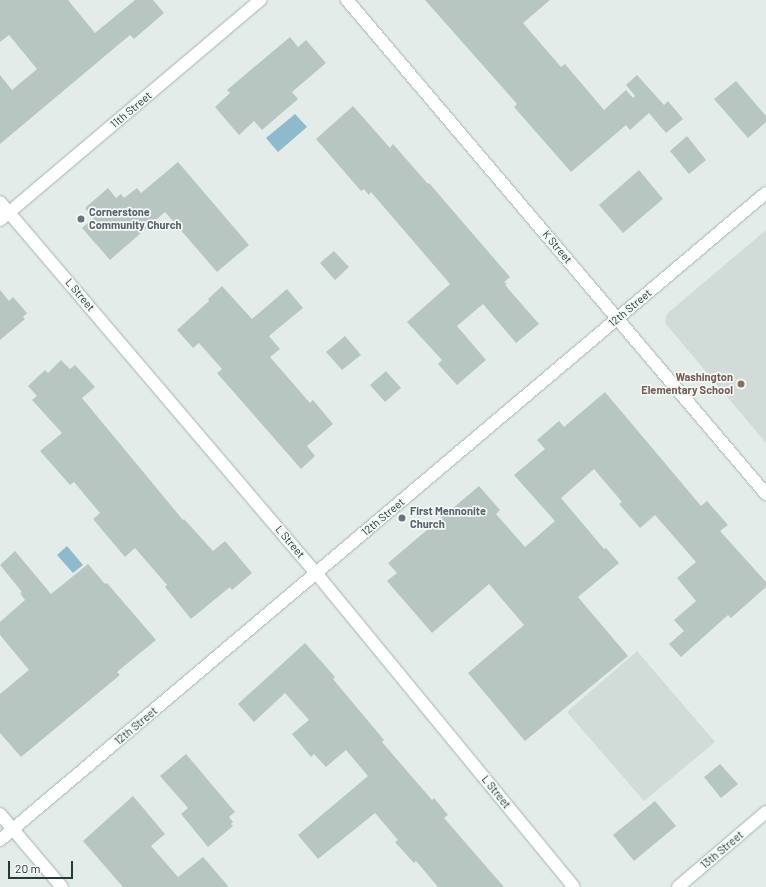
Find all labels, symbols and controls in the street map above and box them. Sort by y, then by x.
street label: 11th Street [108,89,154,131]
place label: Cornerstone Community Church [89,206,182,232]
marker: Cornerstone Community Church [76,214,86,224]
street label: K Street [539,228,575,266]
street label: L Street [63,276,97,314]
street label: 12th Street [606,286,654,330]
place label: Washington Elementary School [641,371,733,397]
marker: Washington Elementary School [736,379,746,389]
street label: 12th Street [359,495,407,539]
place label: First Mennonite Church [410,505,486,531]
marker: First Mennonite Church [397,513,407,523]
street label: L Street [273,523,307,561]
street label: 12th Street [112,704,160,748]
street label: L Street [479,773,513,811]
street label: 13th Street [698,828,746,872]
scale bar [10,853,75,879]
text: 20 m [15,861,41,875]

